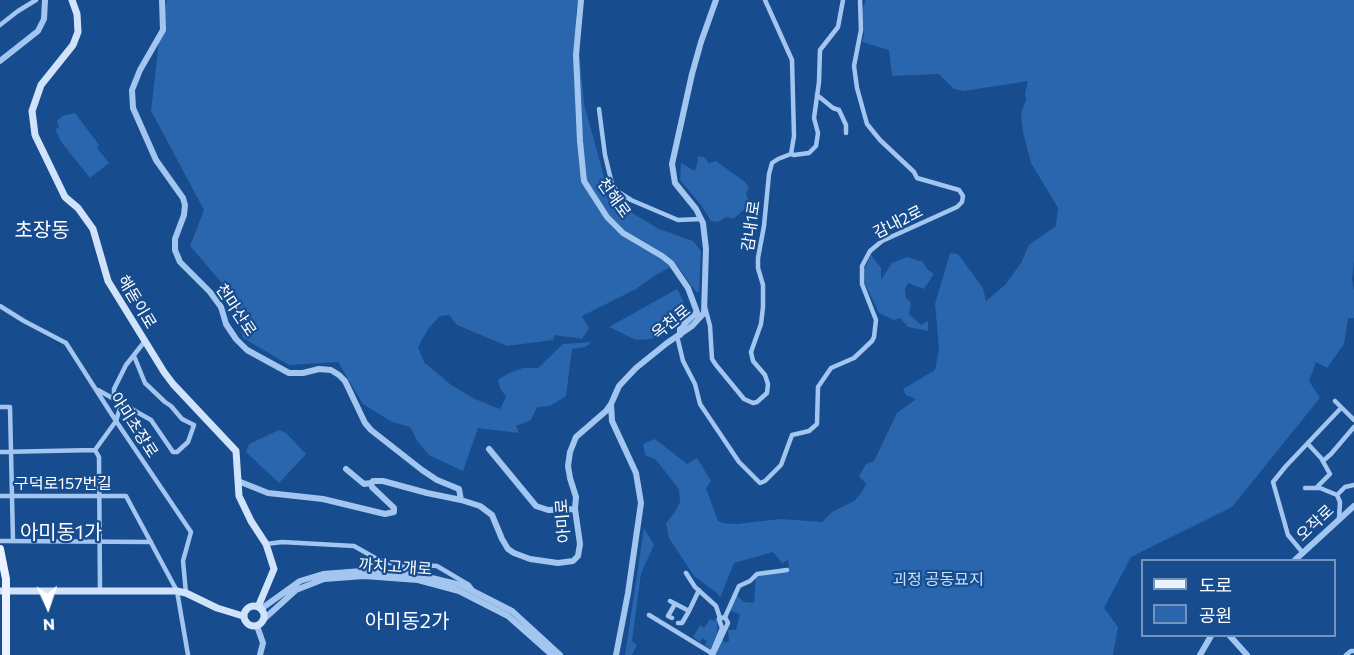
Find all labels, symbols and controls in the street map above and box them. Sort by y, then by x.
street label: 천해로 [593,174,635,222]
street label: 감내1로 [738,199,764,253]
street label: 감내2로 [870,201,926,243]
district label: 초장동 [14,218,70,242]
street label: 해돋이로 [114,272,160,332]
street label: 천마산로 [212,280,260,340]
street label: 옥천로 [648,301,694,343]
street label: 아미초장로 [106,389,162,461]
street label: 구덕로157번길 [14,474,112,494]
street label: 아미로 [552,498,574,544]
street label: 오작로 [1292,501,1338,545]
district label: 아미동1가 [20,520,102,544]
street label: 까치고개로 [358,555,432,579]
legend [1141,559,1336,637]
park label: 괴정 공동묘지 [892,570,984,590]
text: 도로 [1199,574,1232,596]
north arrow [18,577,78,637]
text: 공원 [1199,604,1232,626]
district label: 아미동2가 [365,609,449,633]
text: N [42,616,55,635]

